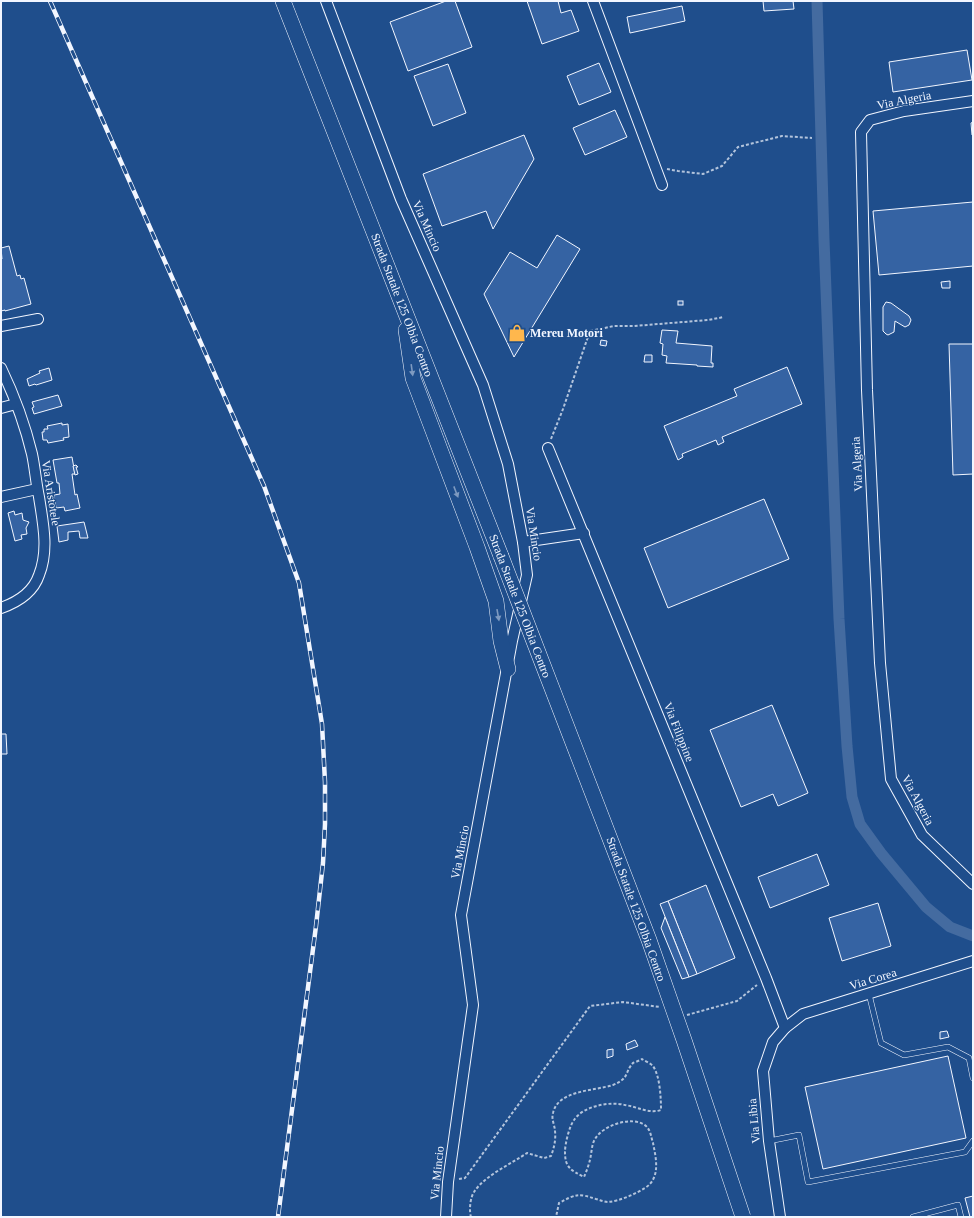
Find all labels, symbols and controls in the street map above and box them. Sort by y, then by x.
street label: Via Algeria [876,88,933,112]
street label: Via Mincio [410,198,444,254]
street label: Strada Statale 125 Olbia Centro [368,231,436,379]
shop icon: Mereu Motori [507,323,527,343]
place label: Mereu Motori [530,326,603,340]
one-way arrow [409,364,415,376]
street label: Via Algeria [849,436,865,492]
street label: Via Aristotele [39,459,63,527]
one-way arrow [453,486,459,498]
street label: Via Mincio [523,506,545,562]
street label: Strada Statale 125 Olbia Centro [486,532,554,680]
one-way arrow [495,609,501,621]
street label: Via Filippine [661,700,697,764]
street label: Via Algeria [899,772,937,828]
street label: Via Mincio [448,824,472,880]
street label: Strada Statale 125 Olbia Centro [603,835,669,983]
street label: Via Corea [848,965,899,993]
street label: Via Libia [745,1097,763,1144]
street label: Via Mincio [427,1145,447,1201]

